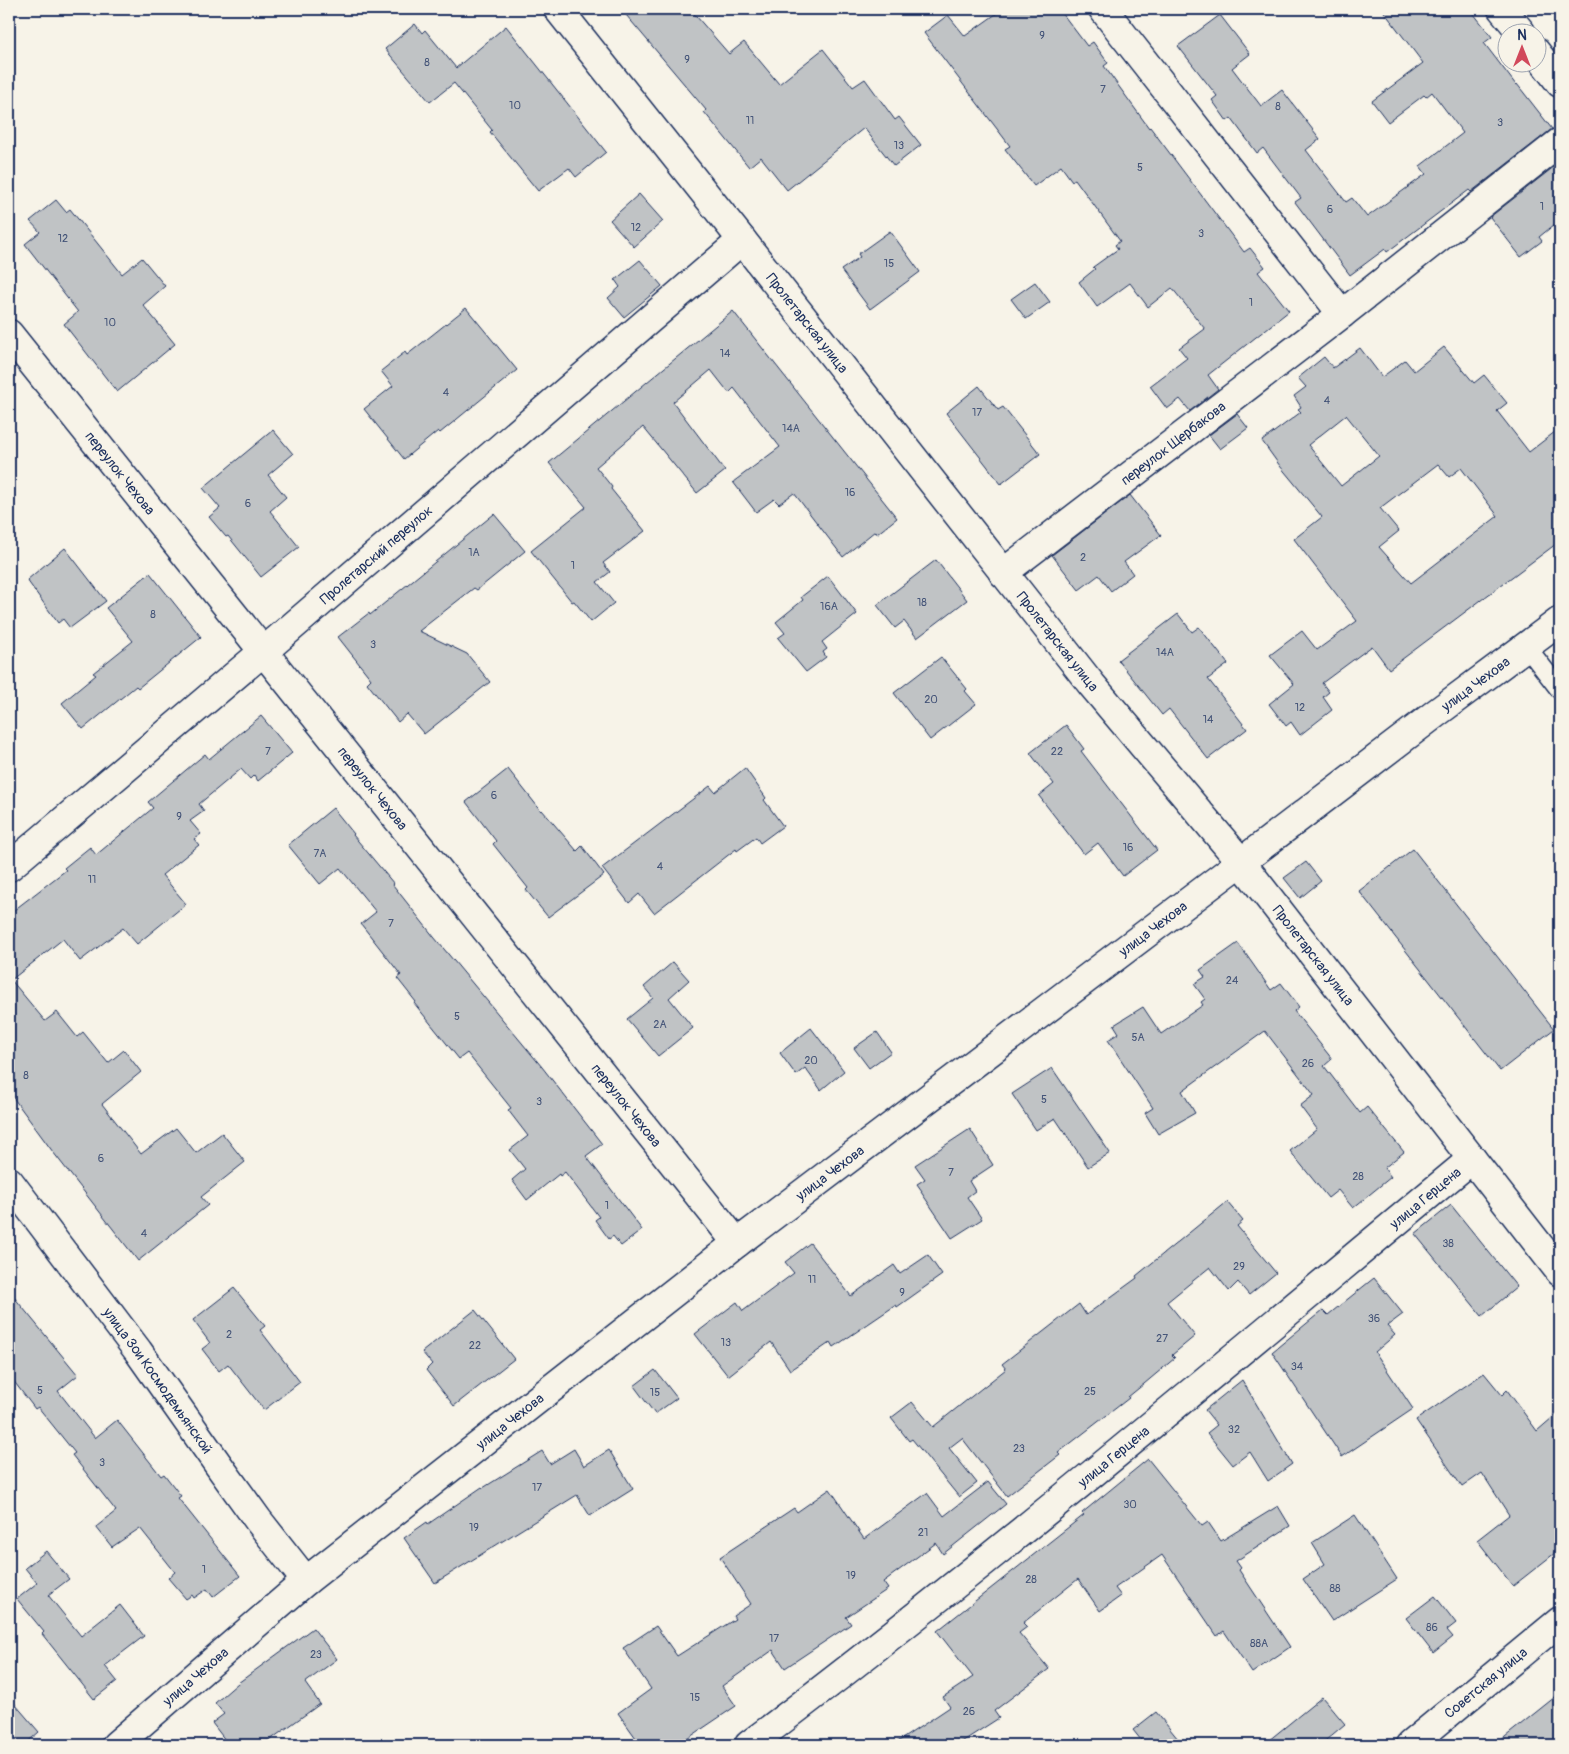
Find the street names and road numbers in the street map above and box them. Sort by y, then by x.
street label: Пролетарская улица [762,270,851,377]
street label: переулок Щербакова [1118,398,1229,489]
street label: переулок Чехова [81,428,158,518]
street label: Пролетарский переулок [317,502,436,608]
street label: Пролетарская улица [1013,588,1102,695]
street label: улица Чехова [1437,653,1513,716]
street label: переулок Чехова [334,743,411,834]
street label: улица Чехова [1115,898,1191,961]
street label: Пролетарская улица [1269,902,1357,1009]
street label: переулок Чехова [588,1060,665,1151]
street label: улица Чехова [792,1142,868,1205]
street label: улица Герцена [1386,1164,1465,1233]
street label: улица Зои Космодемьянской [99,1304,216,1457]
street label: улица Чехова [472,1390,547,1454]
street label: улица Герцена [1074,1422,1153,1492]
street label: улица Чехова [159,1644,232,1710]
street label: Советская улица [1441,1644,1531,1722]

